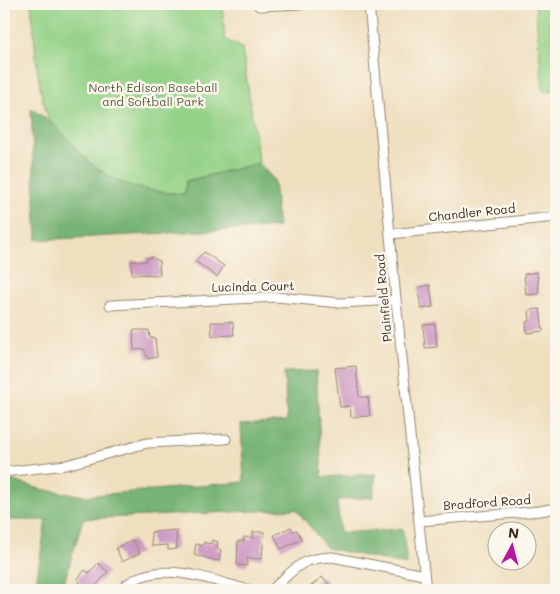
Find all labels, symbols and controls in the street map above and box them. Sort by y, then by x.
park label: North Edison Baseball and Softball Park [89,79,217,109]
street label: Chandler Road [428,199,517,225]
street label: Plainfield Road [371,253,395,343]
street label: Lucinda Court [211,277,294,295]
street label: Bradford Road [443,491,532,513]
north arrow [488,522,538,572]
text: N [507,523,520,543]

